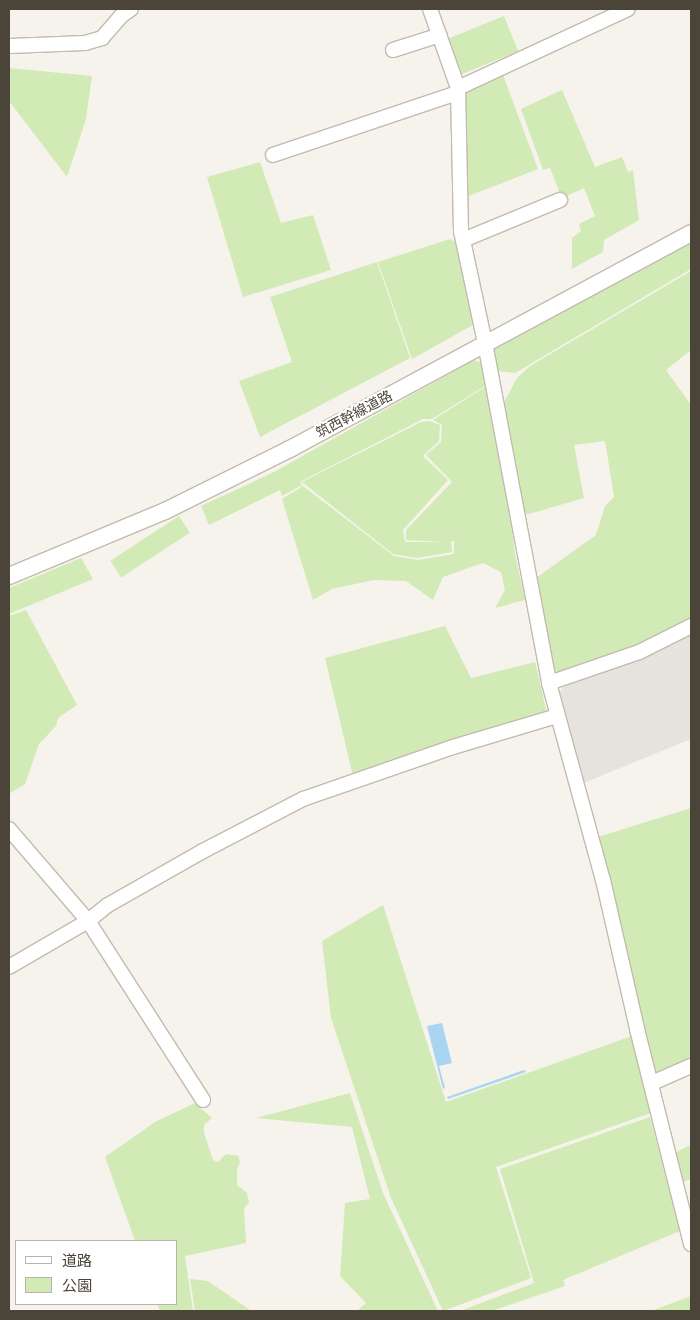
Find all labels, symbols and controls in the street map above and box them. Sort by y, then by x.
street label: 筑西幹線道路 [313,387,395,441]
legend [15,1240,178,1305]
text: 道路 [62,1251,92,1270]
text: 公園 [62,1276,92,1295]

